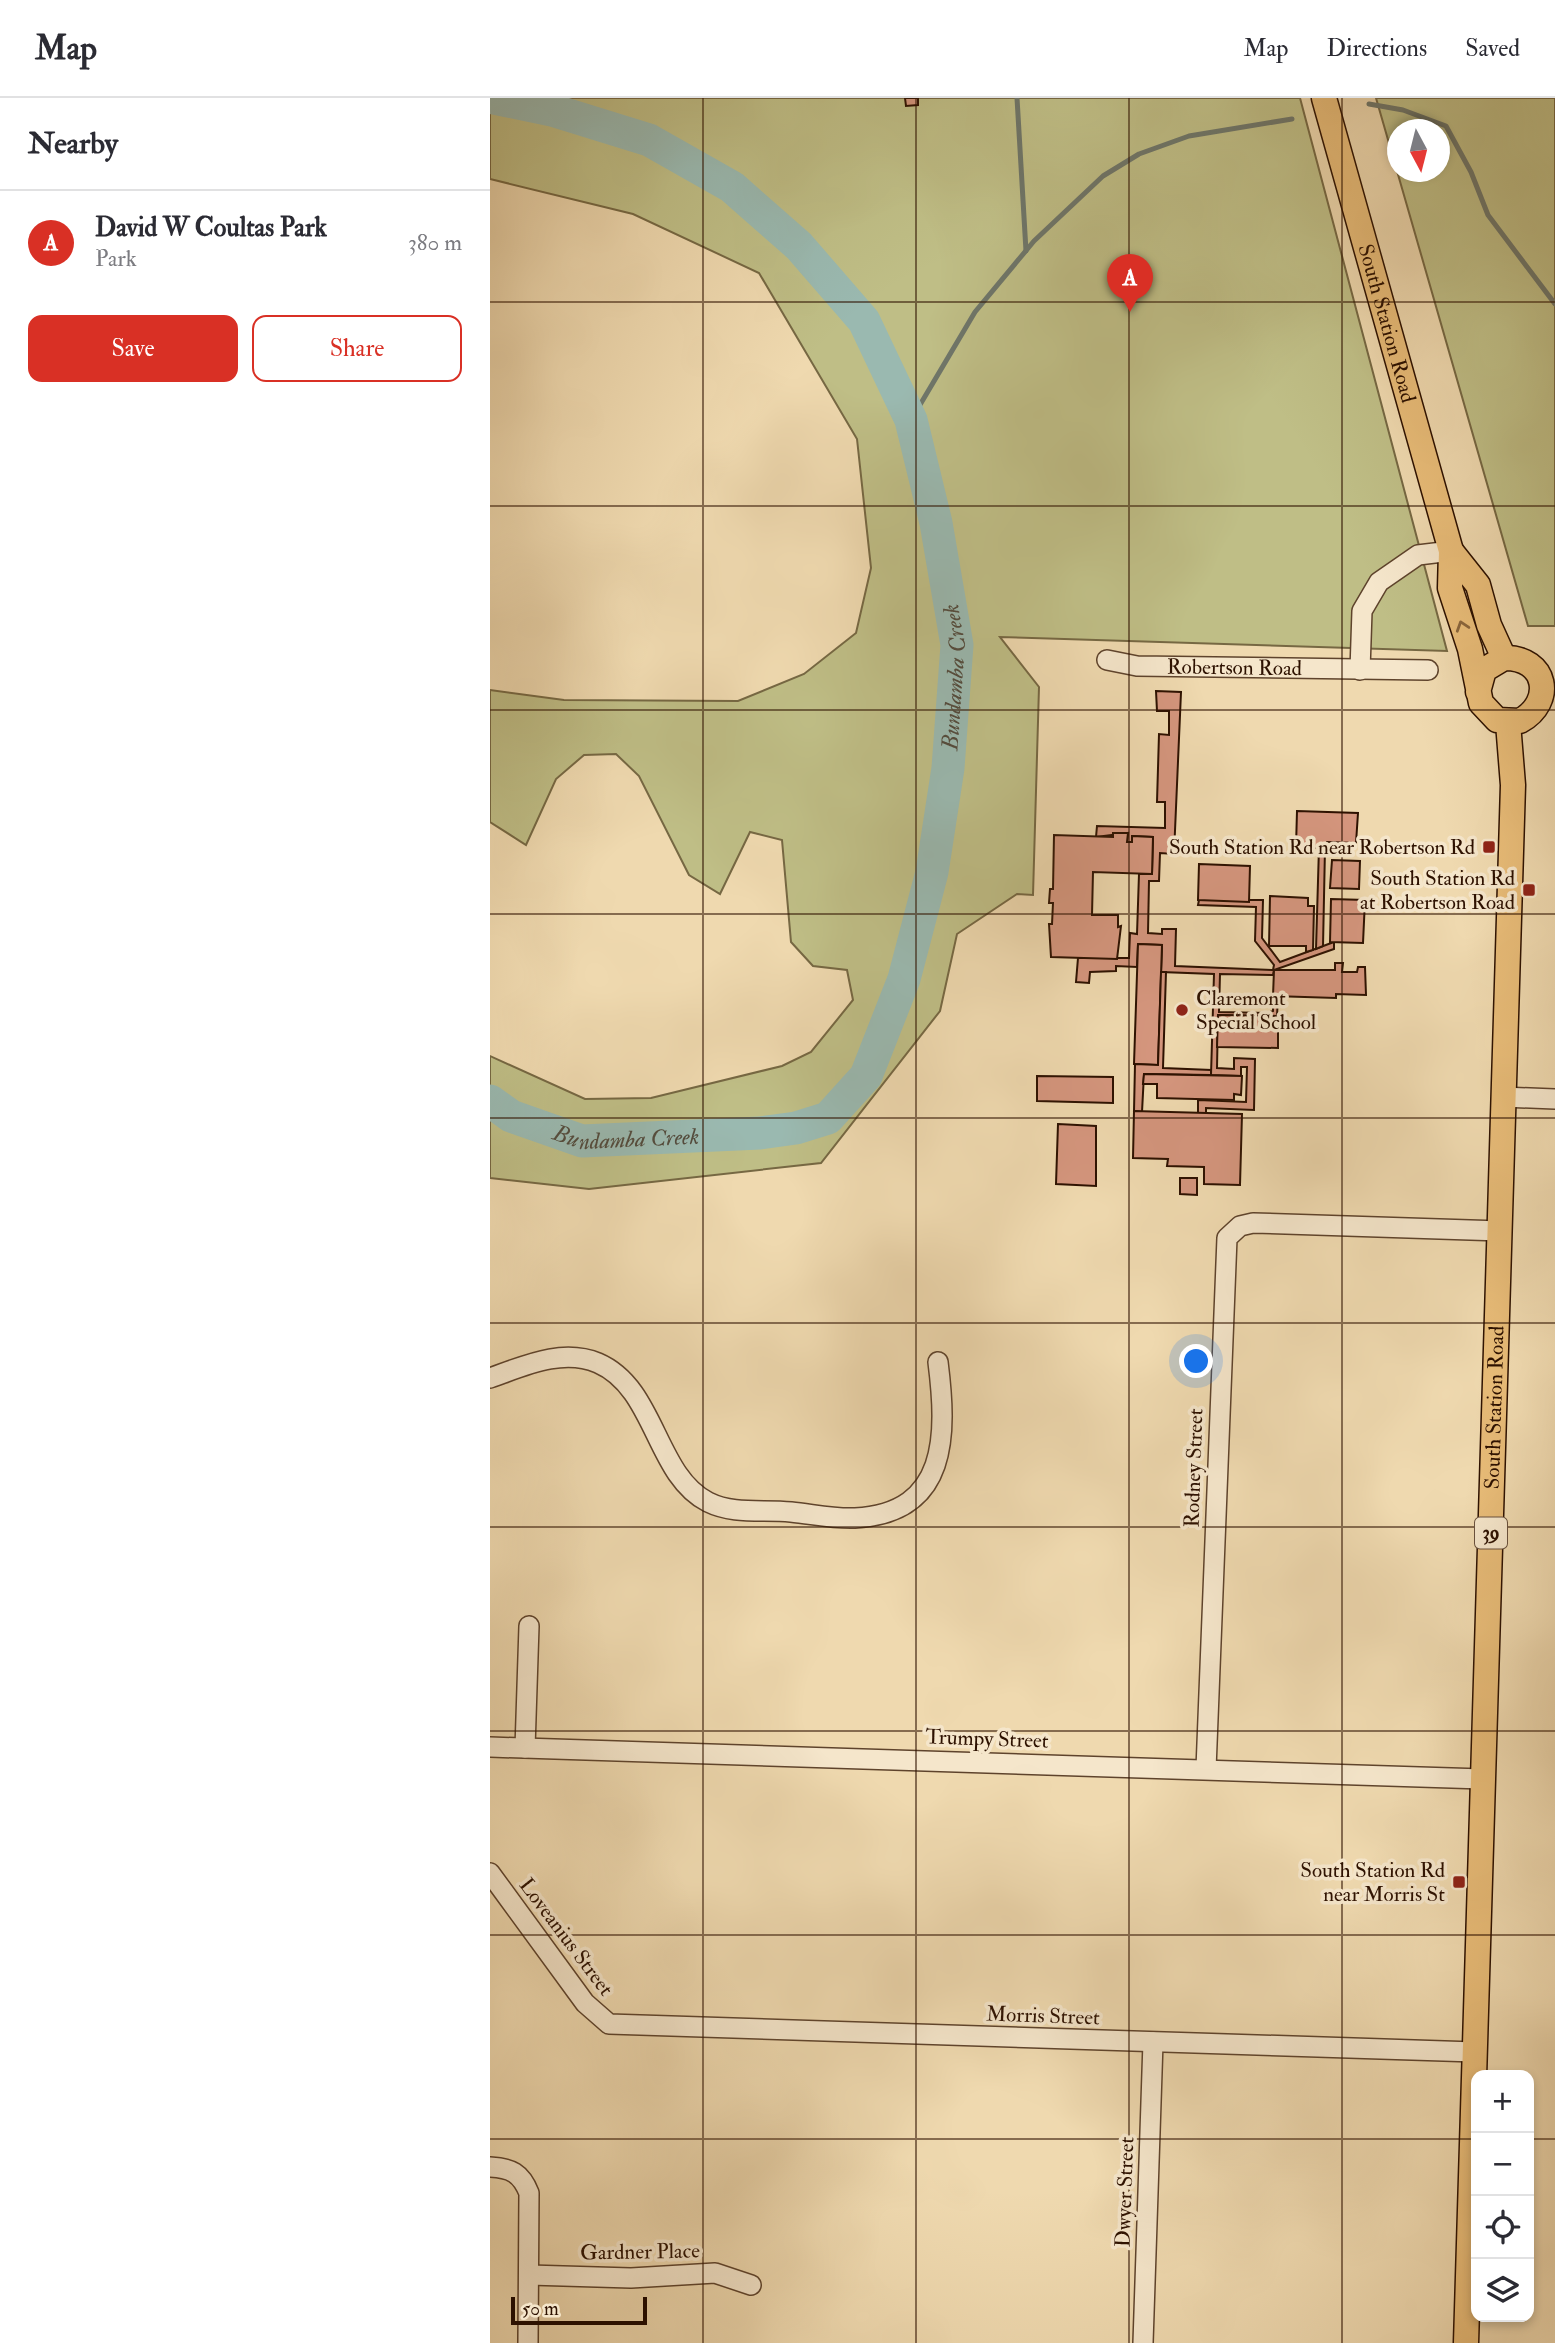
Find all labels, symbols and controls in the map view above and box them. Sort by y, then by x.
text: Map [35,28,97,69]
text: Map [1243,33,1288,64]
text: Directions [1326,33,1427,64]
text: Saved [1465,33,1520,64]
north arrow [1387,119,1450,182]
text: Nearby [28,125,118,162]
text: David W Coultas Park [95,212,327,244]
text: A [44,228,58,257]
text: 380 m [408,228,462,257]
street label: South Station Road [1352,241,1422,406]
text: Park [95,244,137,273]
pin: A [1107,254,1153,312]
button: Save [28,315,238,382]
button: Share [252,315,462,382]
water label: Bundamba Creek [935,602,973,752]
one-way arrow [1456,620,1471,632]
street label: Robertson Road [1167,653,1303,682]
place label: South Station Rd near Robertson Rd [1169,834,1476,861]
marker: South Station Rd near Robertson Rd [1481,839,1497,855]
place label: South Station Rd at Robertson Road [1360,865,1516,916]
marker: South Station Rd at Robertson Road [1521,882,1537,898]
place label: Claremont Special School [1196,985,1317,1036]
marker: Claremont Special School [1174,1002,1190,1018]
water label: Bundamba Creek [548,1117,700,1156]
street label: South Station Road [1478,1325,1510,1490]
your location [1179,1344,1213,1378]
street label: Rodney Street [1178,1408,1210,1528]
road number: 39 [1475,1518,1507,1548]
street label: Trumpy Street [925,1723,1049,1755]
place label: South Station Rd near Morris St [1300,1857,1446,1908]
street label: Loveanius Street [513,1873,619,2002]
marker: South Station Rd near Morris St [1451,1874,1467,1890]
street label: Morris Street [986,2001,1100,2031]
map controls [1471,2070,1534,2322]
button: + [1471,2070,1534,2133]
button: − [1471,2133,1534,2196]
street label: Dwyer Street [1110,2136,1140,2248]
button: locate [1471,2196,1534,2259]
street label: Gardner Place [580,2237,700,2267]
button: layers [1471,2259,1534,2322]
scale bar [511,2294,648,2326]
text: 50 m [522,2297,559,2321]

